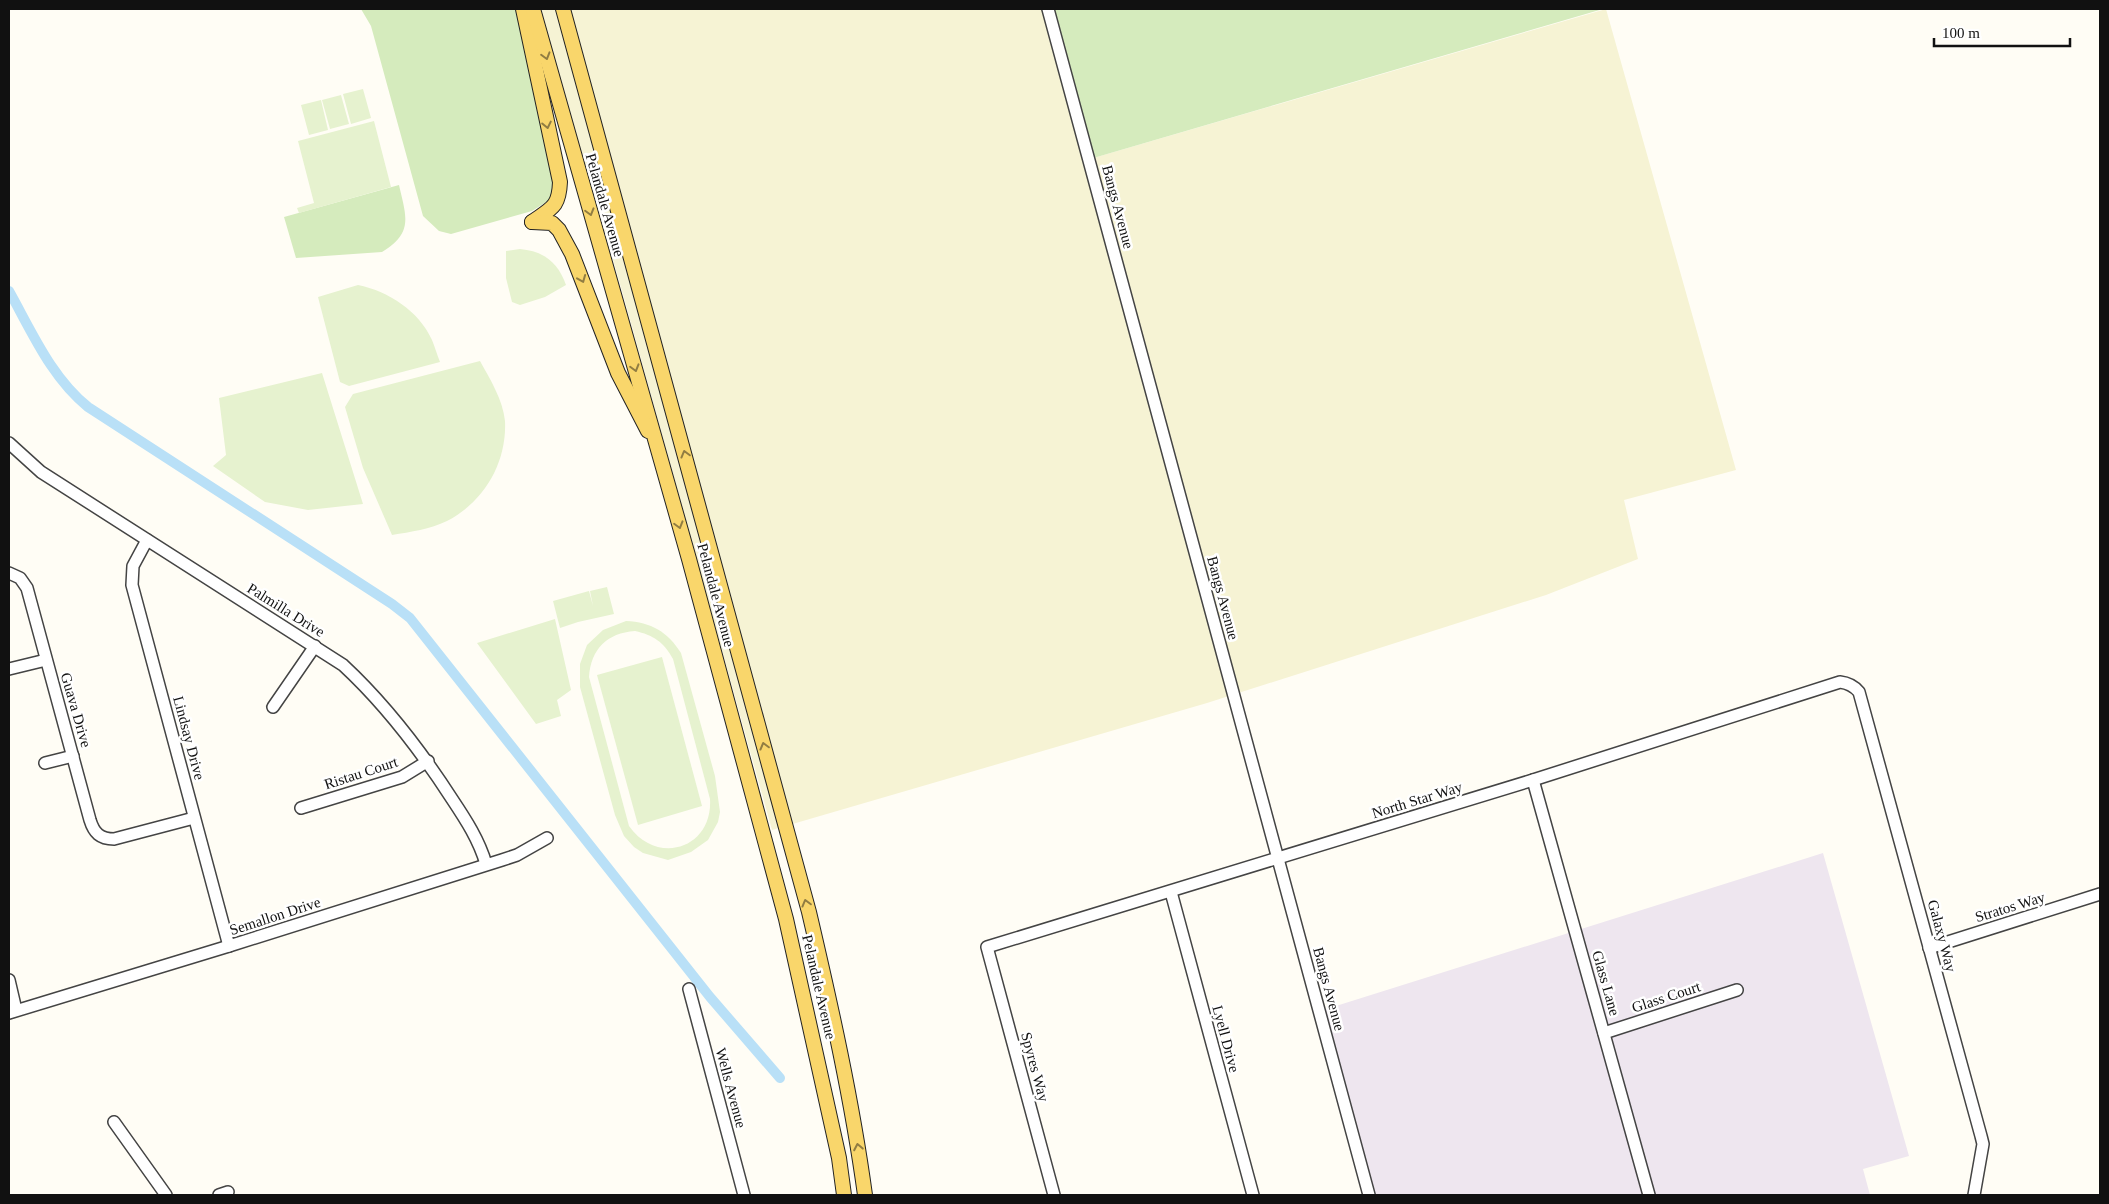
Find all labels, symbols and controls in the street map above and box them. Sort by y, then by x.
scale bar [1934,15,2070,47]
text: 100 m [1942,25,1980,41]
one-way arrow [540,51,550,59]
one-way arrow [541,120,552,129]
street label: Pelandale Avenue [583,151,627,259]
street label: Bangs Avenue [1099,163,1137,251]
one-way arrow [585,207,595,216]
one-way arrow [576,274,587,283]
one-way arrow [629,364,640,373]
one-way arrow [680,450,690,458]
one-way arrow [674,520,684,528]
street label: Pelandale Avenue [694,541,738,649]
street label: Bangs Avenue [1204,554,1242,642]
street label: Palmilla Drive [244,580,328,640]
street label: Guava Drive [58,671,94,750]
street label: Lindsay Drive [170,694,208,782]
one-way arrow [759,741,770,750]
street label: Ristau Court [322,753,401,792]
street label: North Star Way [1370,779,1465,821]
street label: Stratos Way [1973,889,2047,925]
street label: Semallon Drive [228,894,323,938]
street label: Galaxy Way [1925,898,1959,974]
one-way arrow [802,899,812,907]
street label: Pelandale Avenue [799,933,839,1041]
street label: Bangs Avenue [1310,945,1348,1033]
street label: Glass Lane [1589,949,1623,1018]
street label: Glass Court [1630,978,1703,1016]
street label: Lyell Drive [1209,1004,1243,1075]
street label: Spyres Way [1018,1030,1052,1104]
street label: Wells Avenue [713,1046,749,1130]
one-way arrow [854,1143,864,1151]

